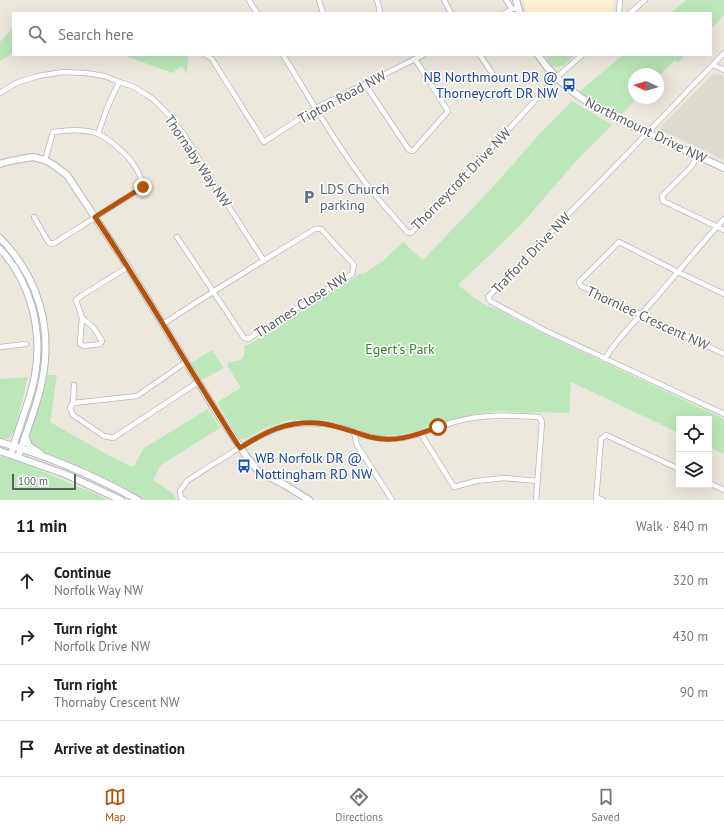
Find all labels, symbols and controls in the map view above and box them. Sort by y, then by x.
search box [12,12,712,56]
icon: search [26,23,48,45]
text: Search here [58,25,134,44]
street label: Tipton Road NW [295,66,389,128]
place label: NB Northmount DR @ Thorneycroft DR NW [423,68,558,102]
north arrow [628,68,664,104]
bus stop icon: NB Northmount DR @ Thorneycroft DR NW [561,77,577,93]
street label: Northmount Drive NW [582,93,710,167]
street label: Thornaby Way NW [160,111,236,211]
street label: Thorneycroft Drive NW [407,124,515,234]
route end [134,178,152,196]
place label: LDS Church parking [320,180,390,214]
parking icon: LDS Church parking [301,189,317,205]
street label: Trafford Drive NW [488,208,575,298]
street label: Thames Close NW [251,268,351,342]
street label: Thornlee Crescent NW [584,282,712,354]
park label: Egert's Park [365,340,435,358]
map controls [676,416,712,488]
button: locate [676,416,712,452]
route start [429,418,447,436]
place label: WB Norfolk DR @ Nottingham RD NW [255,449,373,483]
button: layers [676,452,712,488]
bus stop icon: WB Norfolk DR @ Nottingham RD NW [236,458,252,474]
scale bar [12,472,76,491]
text: 100 m [18,474,48,488]
text: 11 min [16,515,67,537]
text: Walk · 840 m [636,518,708,535]
text: Continue [54,563,111,582]
icon: ahead [16,570,38,592]
text: 320 m [673,572,708,589]
text: Norfolk Way NW [54,582,143,599]
text: Turn right [54,619,117,638]
icon: right [16,626,38,648]
text: 430 m [673,628,708,645]
text: Norfolk Drive NW [54,638,150,655]
text: Turn right [54,675,117,694]
icon: right [16,682,38,704]
text: 90 m [680,684,708,701]
text: Thornaby Crescent NW [54,694,180,711]
icon: arrive [16,738,38,760]
text: Arrive at destination [54,739,185,758]
tab: Map [104,786,126,824]
tab: Directions [335,786,383,824]
tab: Saved [592,786,620,824]

